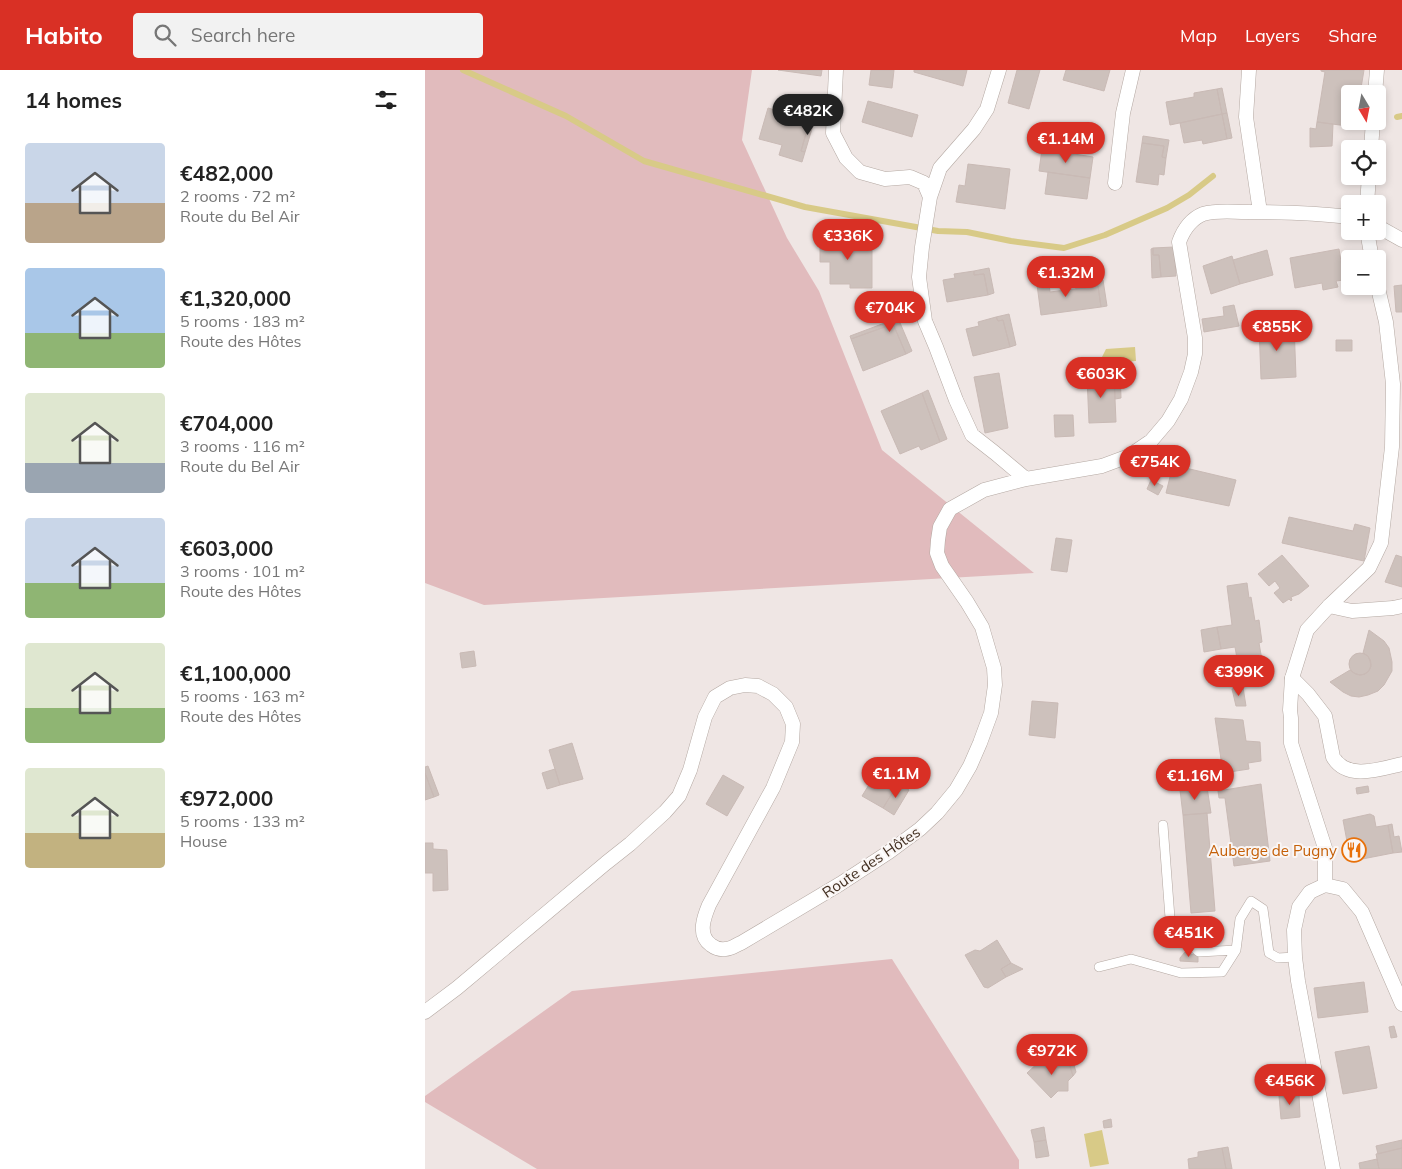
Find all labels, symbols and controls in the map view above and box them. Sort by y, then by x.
search box [133,13,483,58]
text: Habito [25,20,103,50]
icon: search [151,21,179,49]
text: Search here [191,23,295,47]
text: Map [1180,24,1217,47]
text: Layers [1245,24,1300,47]
text: Share [1328,24,1377,47]
north arrow [1341,85,1386,130]
map controls [1341,85,1386,295]
icon: filters [372,86,400,114]
text: 14 homes [25,87,122,113]
pin: €482K [773,93,843,136]
text: €482K [783,100,833,120]
pin: €1.14M [1025,122,1107,164]
text: €1.14M [1038,128,1094,148]
button: locate [1341,140,1386,185]
text: €482,000 [180,160,273,186]
icon: home [65,163,125,223]
text: 2 rooms · 72 m² [180,186,295,206]
button: + [1341,195,1386,240]
text: Route du Bel Air [180,206,300,226]
pin: €336K [813,218,883,261]
text: €336K [823,225,873,245]
button: − [1341,250,1386,295]
pin: €1.32M [1025,256,1107,298]
text: €1.32M [1038,262,1094,282]
text: €1,320,000 [180,285,291,311]
icon: home [65,288,125,348]
pin: €704K [855,290,925,333]
text: €704K [865,297,915,317]
pin: €855K [1242,310,1312,352]
text: 5 rooms · 183 m² [180,311,305,331]
text: €855K [1252,316,1302,336]
text: Route des Hôtes [180,331,302,351]
pin: €603K [1066,356,1136,399]
text: €603K [1076,363,1126,383]
text: €704,000 [180,410,273,436]
icon: home [65,413,125,473]
text: 3 rooms · 116 m² [180,436,305,456]
pin: €754K [1120,444,1190,487]
text: €754K [1130,451,1180,471]
text: Route du Bel Air [180,456,300,476]
text: €603,000 [180,535,273,561]
icon: home [65,538,125,598]
text: 3 rooms · 101 m² [180,561,305,581]
text: Route des Hôtes [180,581,302,601]
pin: €399K [1204,654,1274,697]
text: €1,100,000 [180,660,291,686]
text: €399K [1214,661,1264,681]
icon: home [65,663,125,723]
text: 5 rooms · 163 m² [180,686,305,706]
text: Route des Hôtes [180,706,302,726]
pin: €1.1M [861,756,931,799]
pin: €1.16M [1154,758,1236,801]
text: €1.1M [873,763,919,783]
text: €1.16M [1167,765,1223,785]
text: €972,000 [180,785,273,811]
icon: home [65,788,125,848]
text: 5 rooms · 133 m² [180,811,305,831]
street label: Route des Hôtes [818,822,924,902]
text: House [180,831,227,851]
restaurant icon: Auberge de Pugny [1341,837,1367,863]
place label: Auberge de Pugny [1209,841,1337,860]
pin: €451K [1154,916,1224,958]
text: €451K [1164,922,1214,942]
pin: €972K [1017,1034,1087,1076]
text: €972K [1027,1040,1077,1060]
pin: €456K [1255,1064,1325,1106]
text: €456K [1265,1070,1315,1090]

